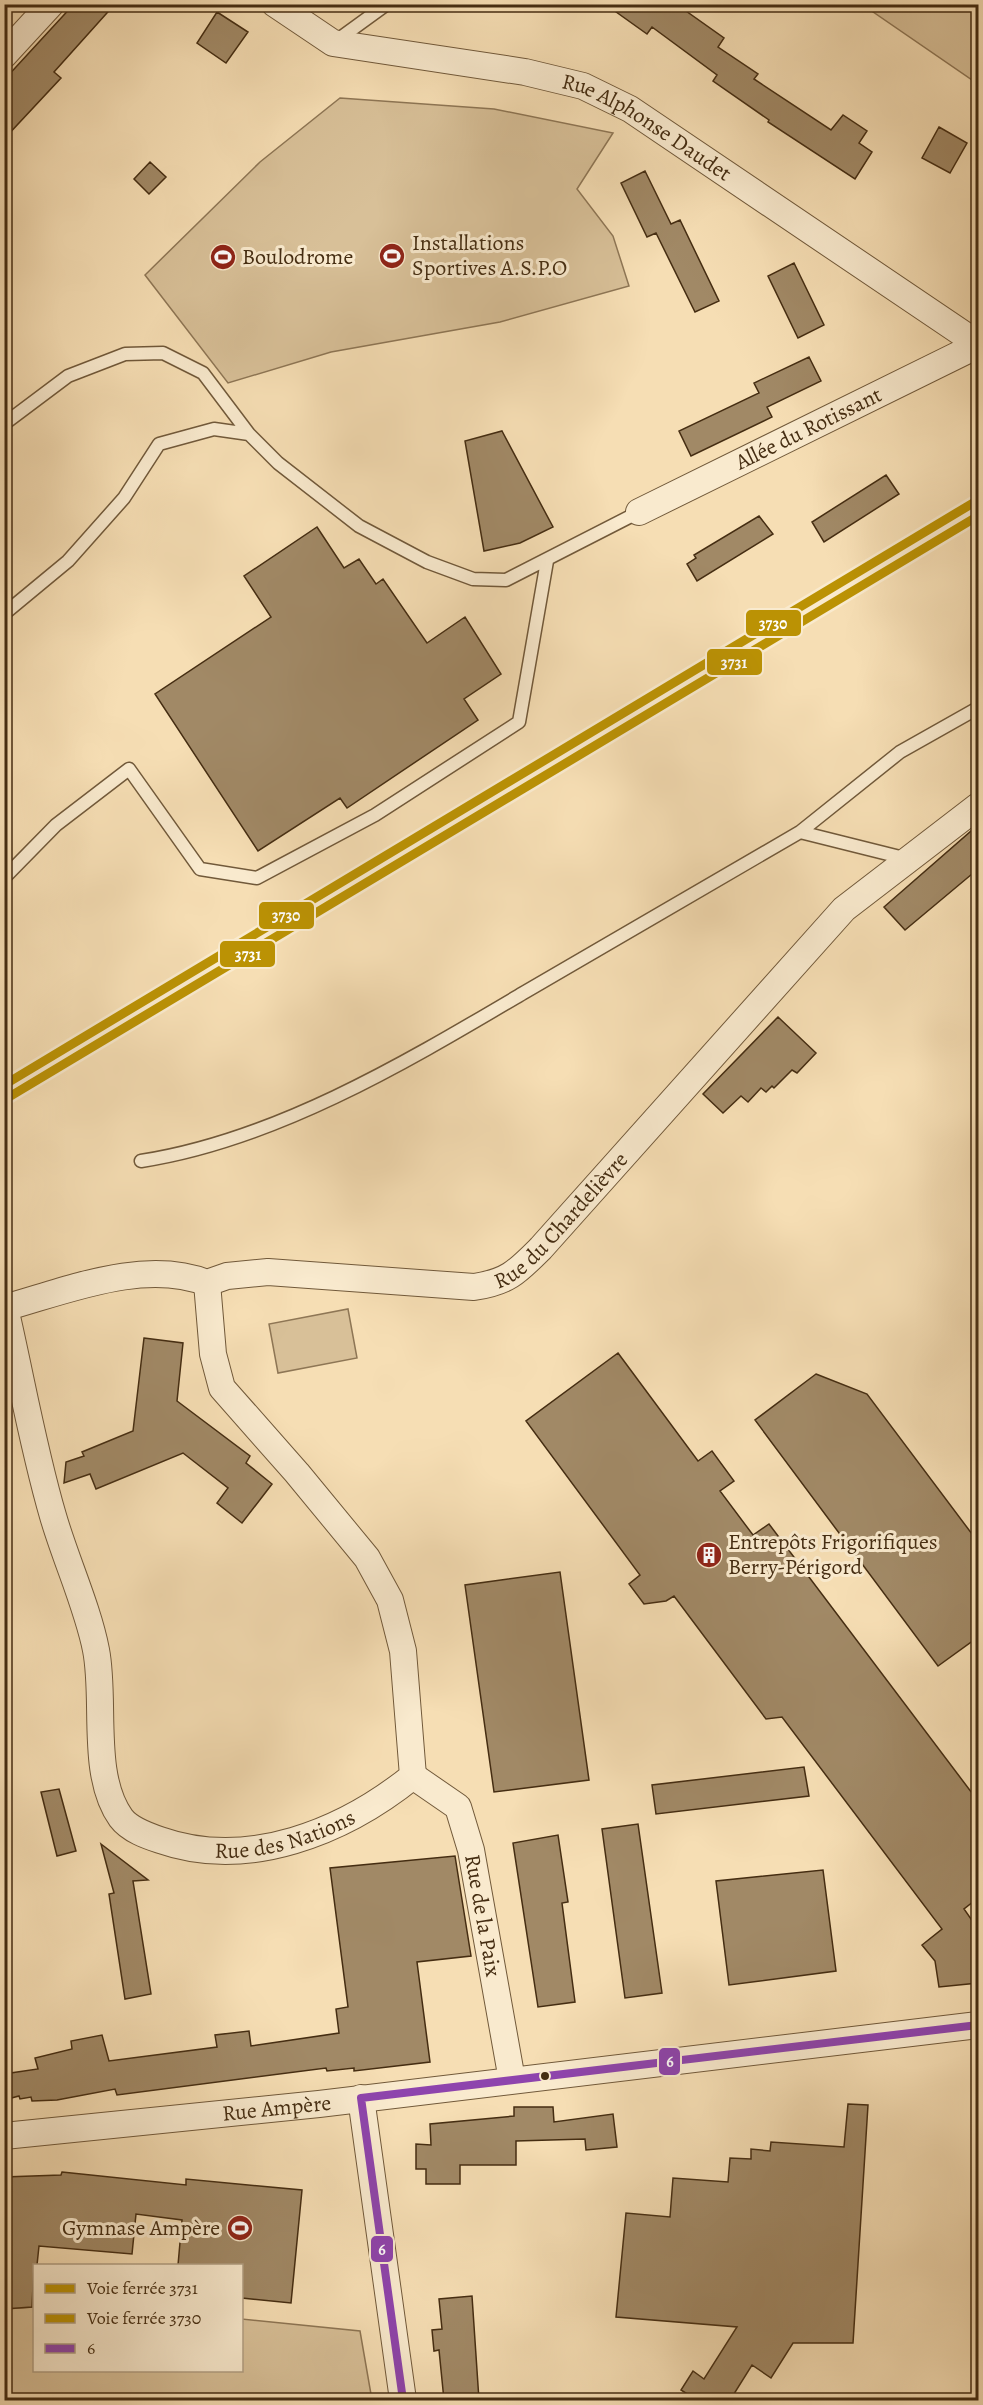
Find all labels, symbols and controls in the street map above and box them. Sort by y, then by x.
street label: Rue Alphonse Daudet [559,66,737,188]
place label: Installations Sportives A.S.P.O [412,228,567,283]
sports icon: Installations Sportives A.S.P.O [377,241,407,271]
sports icon: Boulodrome [208,242,238,272]
place label: Boulodrome [242,242,353,272]
street label: Allée du Rotissant [729,380,887,478]
line badge: 3730 [745,609,802,637]
text: 3730 [759,613,787,635]
line badge: 3731 [706,648,763,676]
text: 3731 [721,652,747,674]
line badge: 3730 [258,901,315,930]
text: 3730 [272,905,300,927]
line badge: 3731 [219,940,276,968]
text: 3731 [235,944,261,966]
street label: Rue du Chardelièvre [489,1145,635,1296]
place label: Entrepôts Frigorifiques Berry-Périgord [728,1527,938,1582]
building icon: Entrepôts Frigorifiques Berry-Périgord [694,1540,724,1570]
street label: Rue des Nations [214,1802,360,1866]
street label: Rue de la Paix [457,1852,508,1979]
line badge: 6 [658,2047,681,2076]
text: 6 [666,2051,674,2073]
unlabelled marker [539,2070,551,2082]
street label: Rue Ampère [221,2088,333,2129]
place label: Gymnase Ampère [62,2213,220,2243]
sports icon: Gymnase Ampère [225,2213,255,2243]
line badge: 6 [370,2235,394,2263]
text: 6 [378,2239,386,2261]
legend [33,2264,243,2372]
text: Voie ferrée 3731 [86,2276,198,2300]
text: Voie ferrée 3730 [86,2306,201,2330]
text: 6 [87,2336,95,2360]

